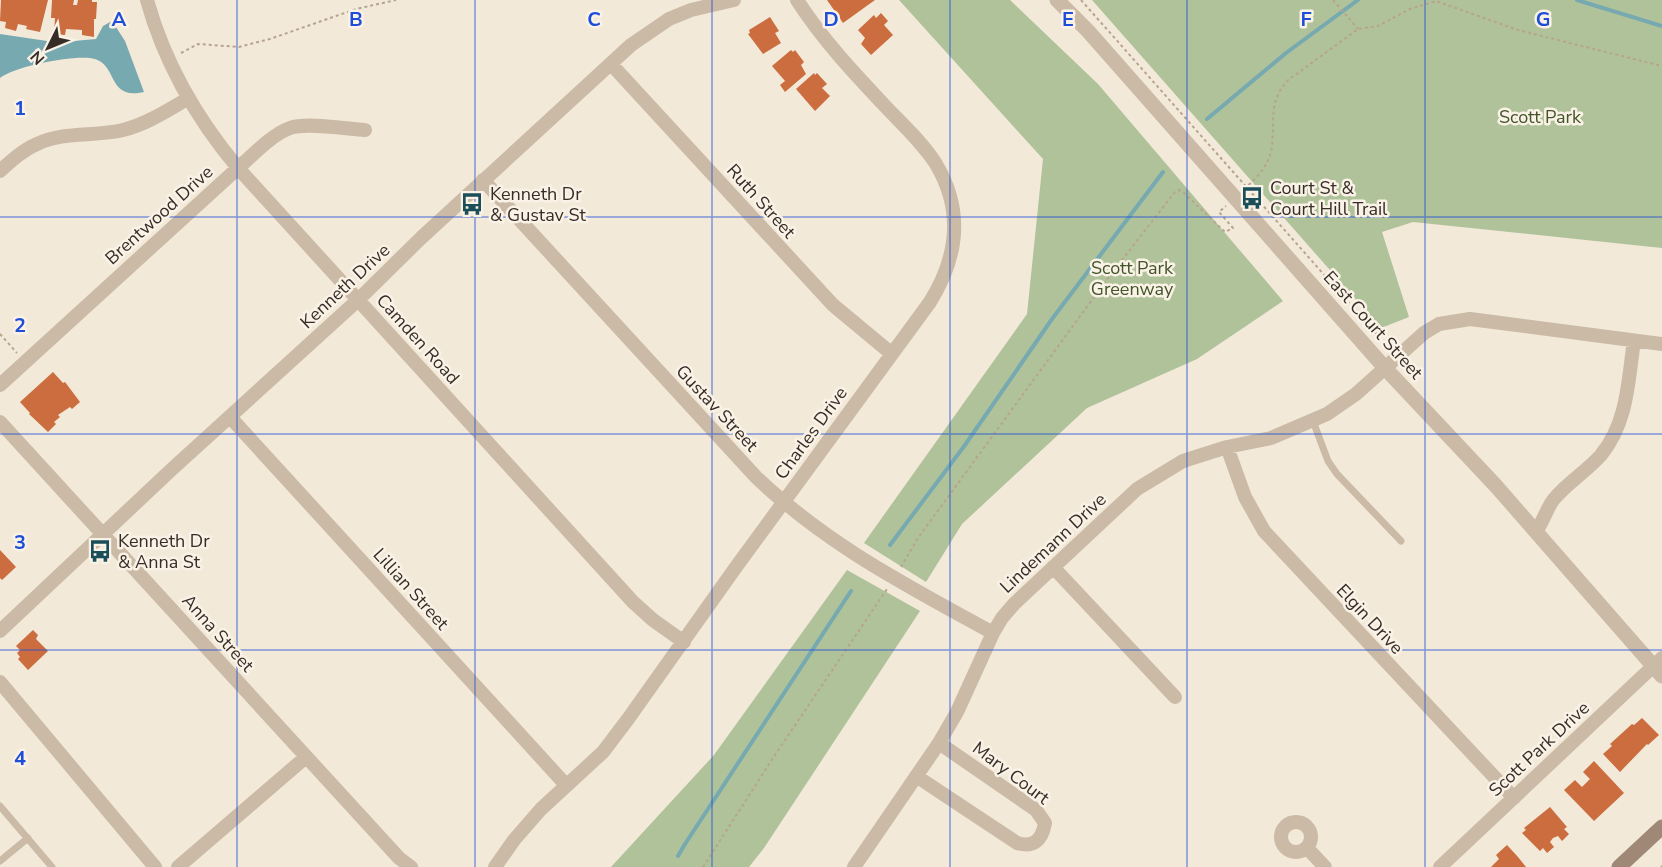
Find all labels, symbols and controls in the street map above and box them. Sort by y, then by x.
text: A [112,6,127,33]
text: B [349,6,363,33]
text: C [587,6,601,33]
text: D [823,6,839,33]
text: E [1062,6,1074,33]
text: F [1300,6,1312,33]
text: G [1536,6,1550,33]
north arrow [18,18,78,78]
text: N [26,46,50,69]
text: 1 [14,95,26,122]
park label: Scott Park [1499,105,1582,129]
street label: Ruth Street [721,159,801,244]
street label: Brentwood Drive [100,160,218,270]
place label: Court St & Court Hill Trail [1270,176,1388,221]
place label: Kenneth Dr & Gustav St [490,182,587,227]
bus stop icon: Court St & Court Hill Trail [1239,185,1265,211]
bus stop icon: Kenneth Dr & Gustav St [459,191,485,217]
street label: Kenneth Drive [295,238,395,334]
park label: Scott Park Greenway [1091,256,1174,301]
street label: East Court Street [1318,266,1429,385]
street label: Camden Road [371,289,465,389]
text: 2 [14,312,26,339]
street label: Gustav Street [671,359,764,457]
street label: Charles Drive [769,382,853,484]
street label: Lindemann Drive [995,488,1111,598]
text: 3 [14,529,26,556]
place label: Kenneth Dr & Anna St [118,529,210,574]
bus stop icon: Kenneth Dr & Anna St [87,538,113,564]
street label: Lillian Street [368,543,455,636]
street label: Elgin Drive [1331,579,1409,659]
street label: Anna Street [177,589,260,678]
street label: Scott Park Drive [1483,696,1595,802]
street label: Mary Court [968,736,1055,810]
text: 4 [14,745,26,772]

